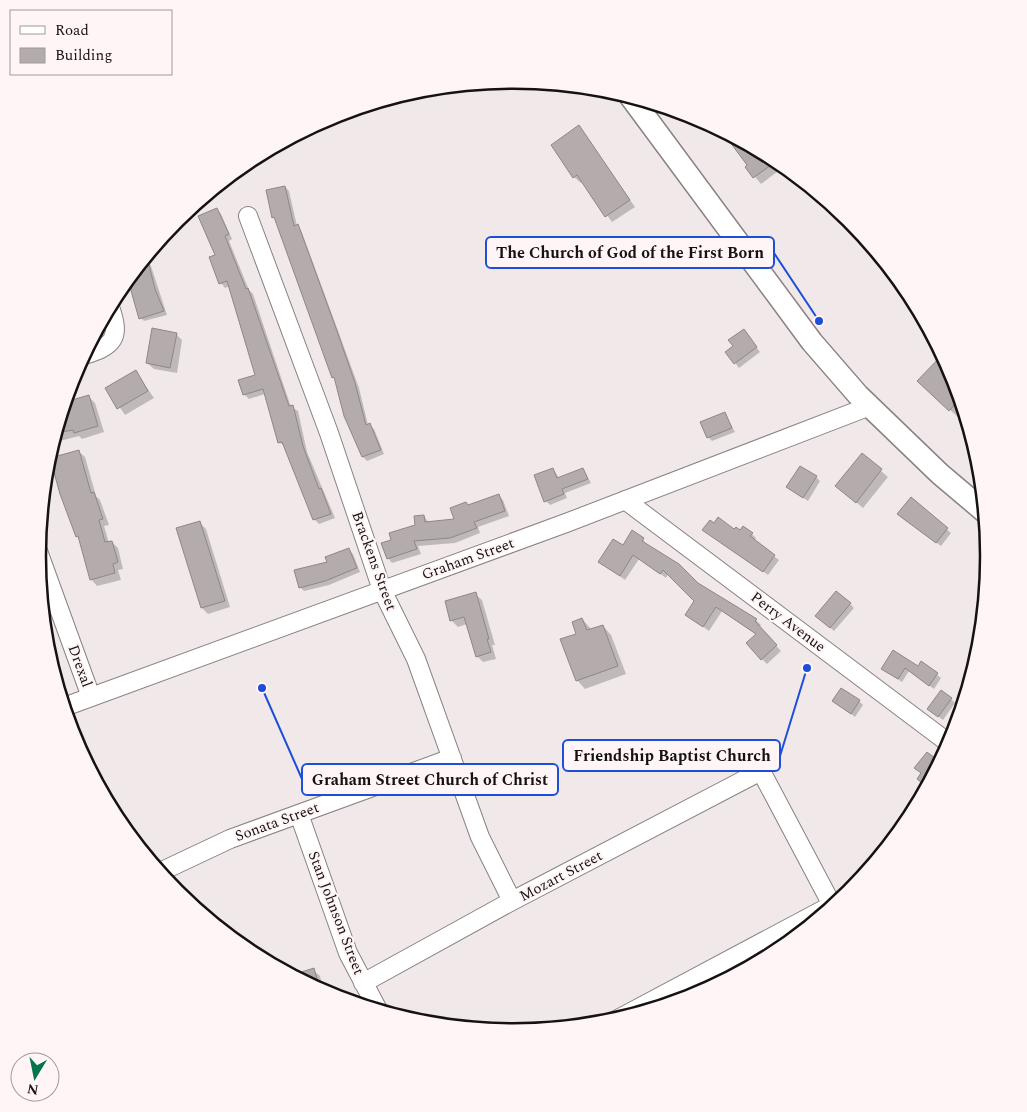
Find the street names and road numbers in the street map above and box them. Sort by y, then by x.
street label: Brackens Street [345,508,403,614]
street label: Graham Street [419,532,517,586]
street label: Perry Avenue [746,586,830,658]
street label: Drexal [62,641,98,691]
street label: Sonata Street [232,796,322,848]
street label: Mozart Street [515,844,607,908]
street label: Stan Johnson Street [302,848,370,978]

